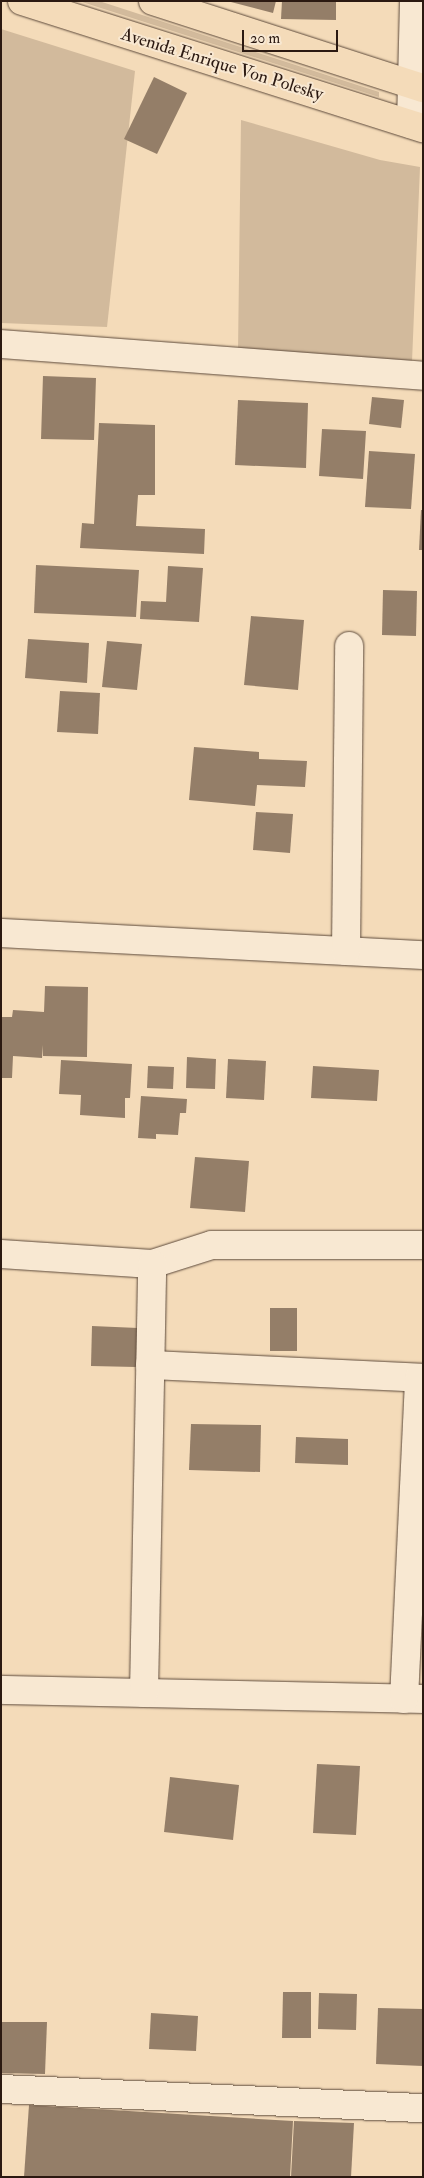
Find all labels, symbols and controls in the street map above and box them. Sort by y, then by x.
scale bar [244,20,340,52]
street label: Avenida Enrique Von Polesky [118,24,326,106]
text: 20 m [250,29,280,48]

